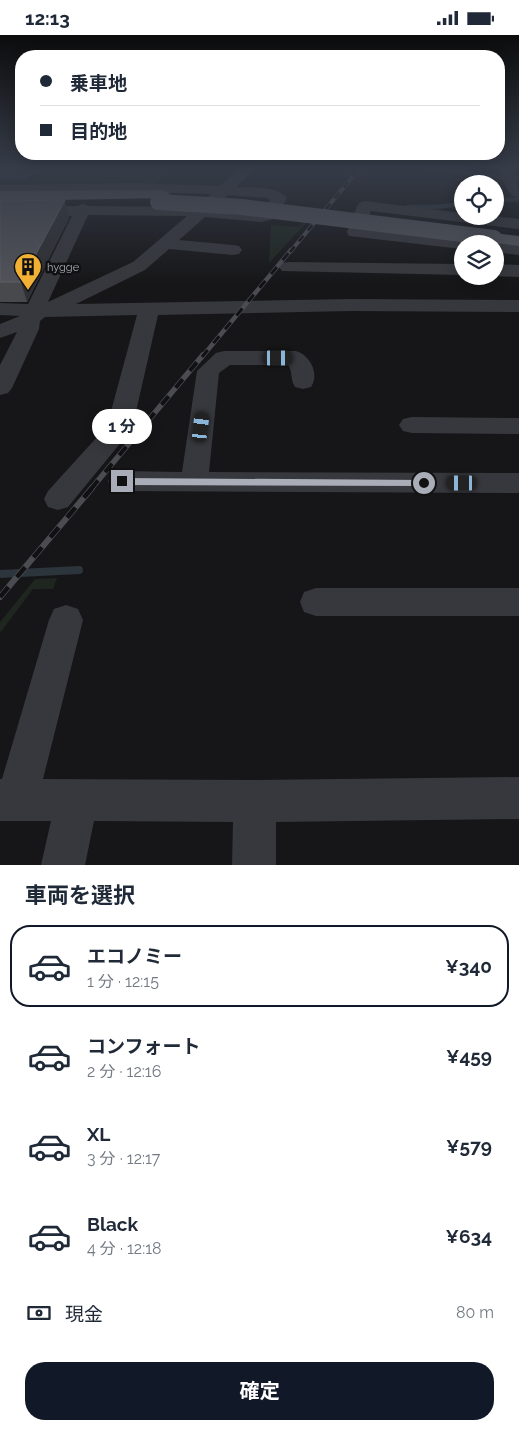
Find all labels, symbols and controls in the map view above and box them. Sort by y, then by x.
text: 12:13 [25,7,70,29]
text: 乗車地 [70,72,127,94]
text: 目的地 [70,120,127,142]
map controls [454,175,504,285]
button: locate [454,175,504,225]
button: layers [454,235,504,285]
building icon: hygge [13,252,43,291]
place label: hygge [47,261,80,274]
car [263,351,293,366]
callout: 1 分 [92,409,152,443]
car [191,411,210,443]
text: 1 分 [108,417,136,436]
route end [111,470,133,492]
route start [413,472,435,494]
car [447,476,477,491]
text: 車両を選択 [25,882,135,908]
icon: car [27,944,72,989]
text: エコノミー [87,945,182,967]
text: ¥340 [445,955,492,977]
text: 1 分 · 12:15 [87,972,159,991]
icon: car [27,1034,72,1079]
text: コンフォート [87,1035,200,1057]
text: ¥459 [446,1045,492,1067]
text: 2 分 · 12:16 [87,1062,161,1081]
text: XL [87,1123,110,1145]
icon: car [27,1124,72,1169]
text: ¥579 [446,1135,492,1157]
text: 3 分 · 12:17 [87,1149,160,1168]
text: Black [87,1213,138,1235]
icon: car [27,1214,72,1259]
text: ¥634 [446,1225,492,1247]
text: 4 分 · 12:18 [87,1239,162,1258]
icon: cash [25,1299,53,1327]
text: 現金 [65,1303,103,1325]
text: 80 m [456,1303,494,1322]
button: 確定 [25,1362,494,1420]

